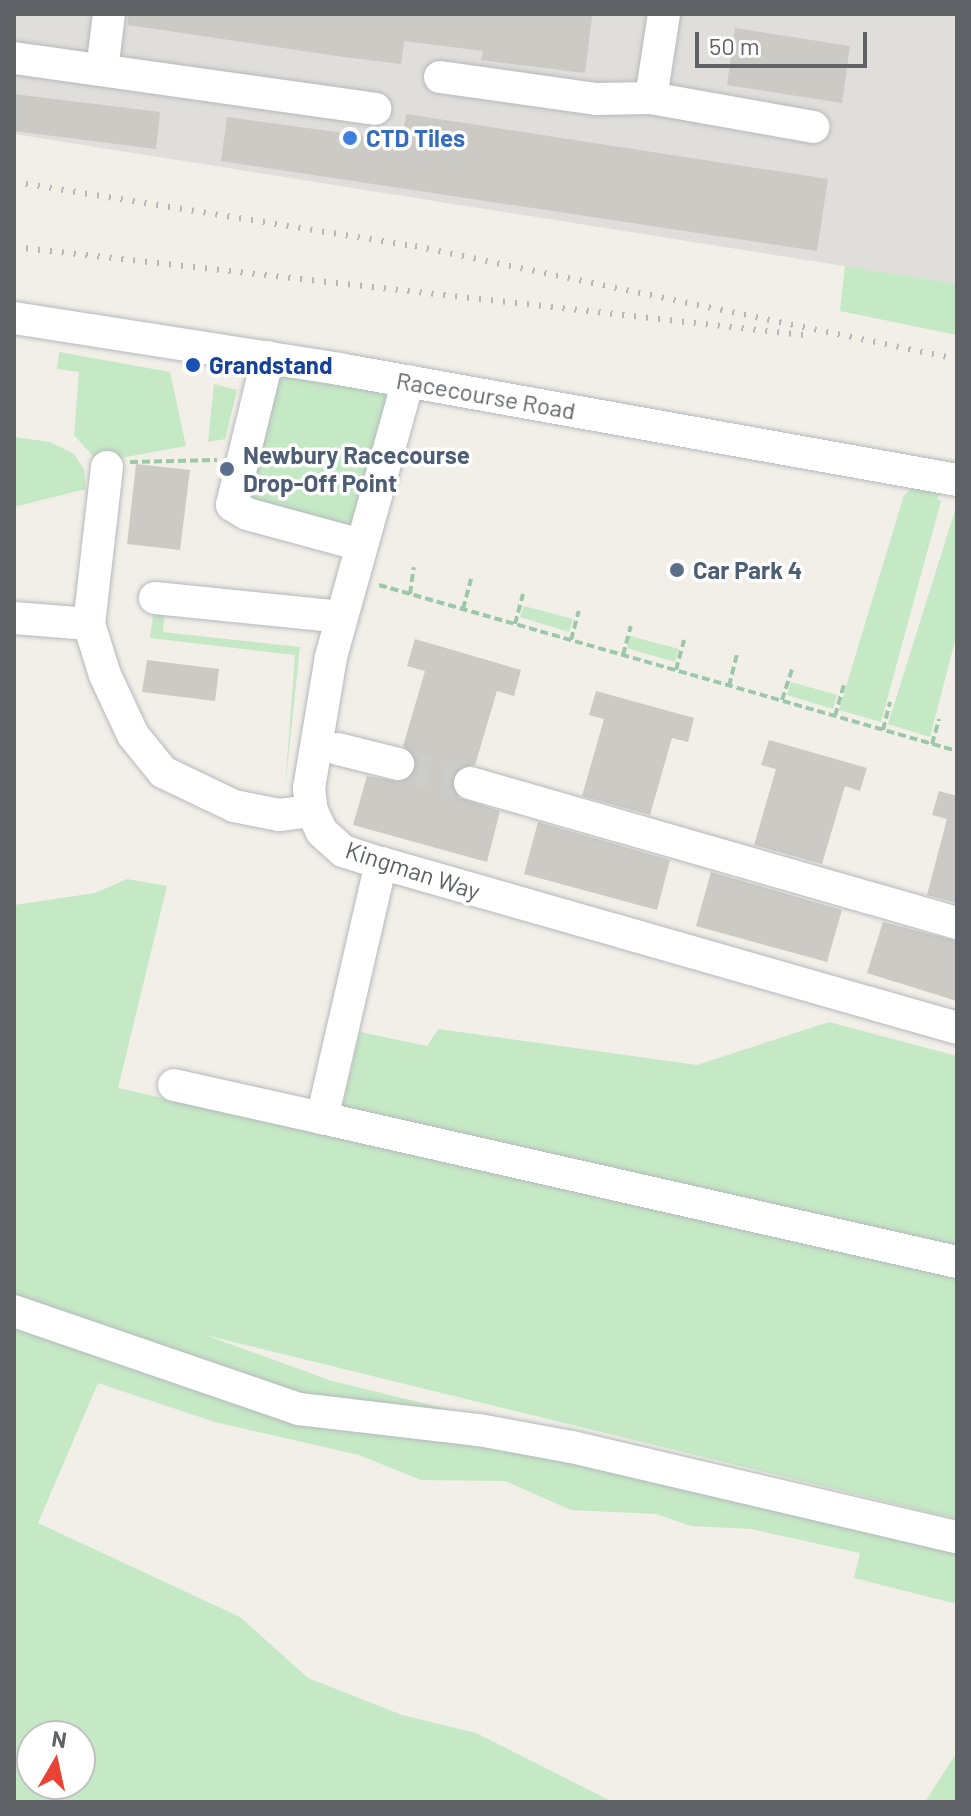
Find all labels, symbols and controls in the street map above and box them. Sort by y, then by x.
scale bar [699,16,871,66]
text: 50 m [709,31,760,60]
place label: CTD Tiles [366,124,465,152]
marker: CTD Tiles [341,129,359,147]
place label: Grandstand [209,351,333,379]
marker: Grandstand [184,356,202,374]
street label: Racecourse Road [394,365,578,425]
place label: Newbury Racecourse Drop-Off Point [243,441,470,497]
marker: Newbury Racecourse Drop-Off Point [218,460,236,478]
place label: Car Park 4 [693,556,802,584]
marker: Car Park 4 [668,561,686,579]
street label: Kingman Way [342,835,484,905]
north arrow [16,1720,96,1800]
text: N [50,1724,69,1752]

